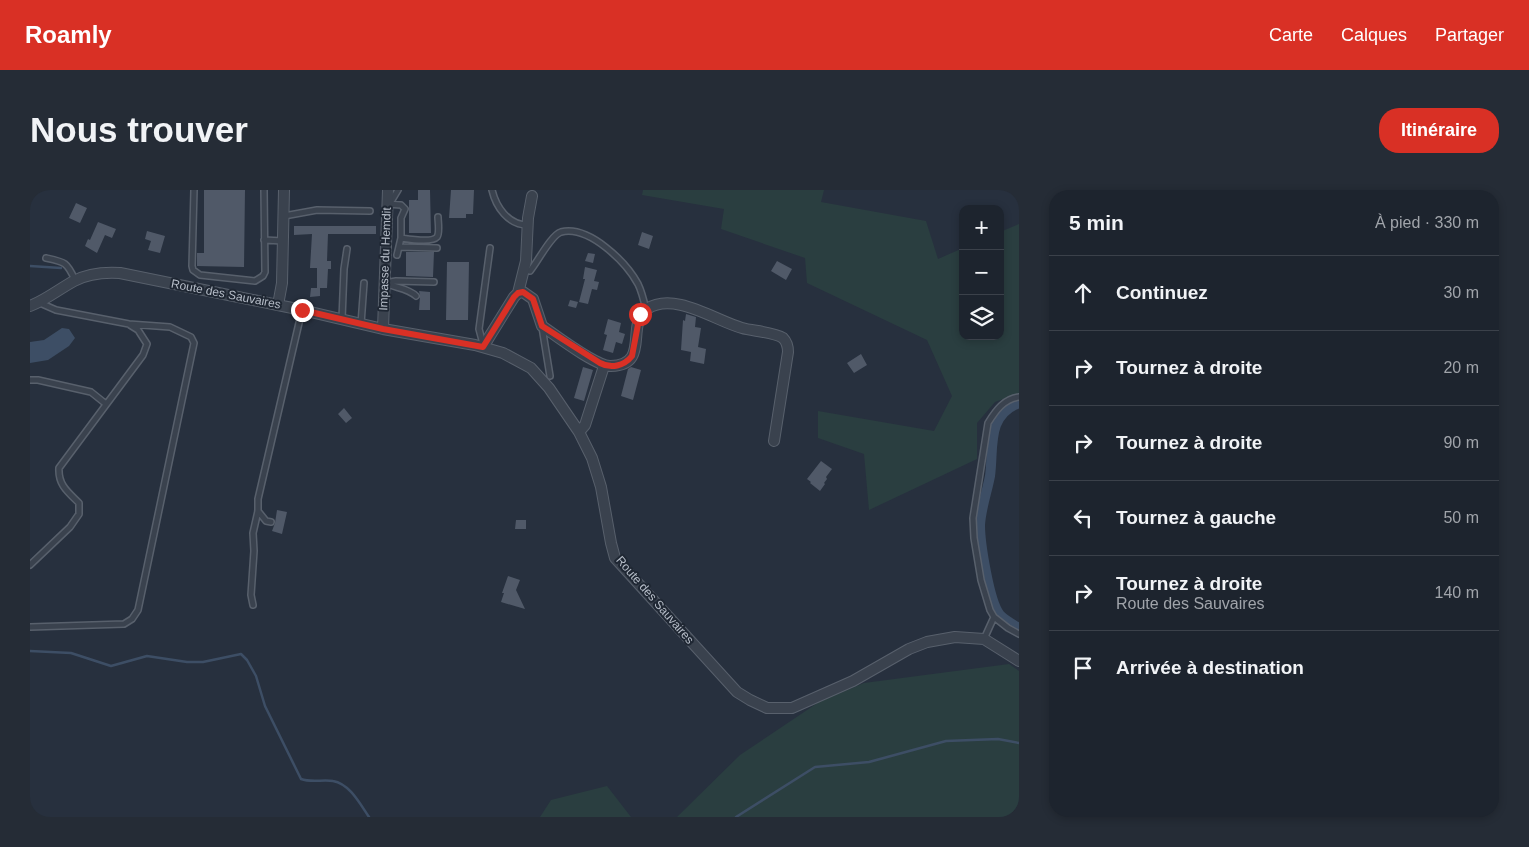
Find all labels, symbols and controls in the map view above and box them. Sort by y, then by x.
text: Roamly [25,21,112,48]
text: Carte [1269,25,1313,45]
text: Calques [1341,25,1407,45]
text: Partager [1435,25,1504,45]
button: Itinéraire [1379,108,1499,153]
text: Nous trouver [30,110,248,149]
map controls [959,205,1004,340]
button: + [959,205,1004,250]
street label: Impasse du Hemdit [376,206,394,311]
text: 5 min [1069,211,1124,234]
text: À pied · 330 m [1375,214,1479,231]
button: − [959,250,1004,295]
street label: Route des Sauvaires [170,276,282,312]
icon: ahead [1069,279,1097,307]
text: Continuez [1116,282,1208,303]
text: 30 m [1443,284,1479,301]
button: layers [959,295,1004,340]
route end [291,299,314,322]
route start [629,303,652,326]
icon: right [1069,354,1097,382]
text: Tournez à droite [1116,357,1262,378]
text: 20 m [1443,359,1479,376]
icon: right [1069,429,1097,457]
text: Tournez à droite [1116,432,1262,453]
text: 90 m [1443,434,1479,451]
icon: left [1069,504,1097,532]
text: Tournez à gauche [1116,507,1276,528]
text: 50 m [1443,509,1479,526]
street label: Route des Sauvaires [613,553,697,647]
text: Tournez à droite [1116,573,1262,594]
icon: right [1069,579,1097,607]
text: 140 m [1435,584,1479,601]
text: Route des Sauvaires [1116,595,1265,612]
icon: arrive [1069,654,1097,682]
text: Arrivée à destination [1116,657,1304,678]

